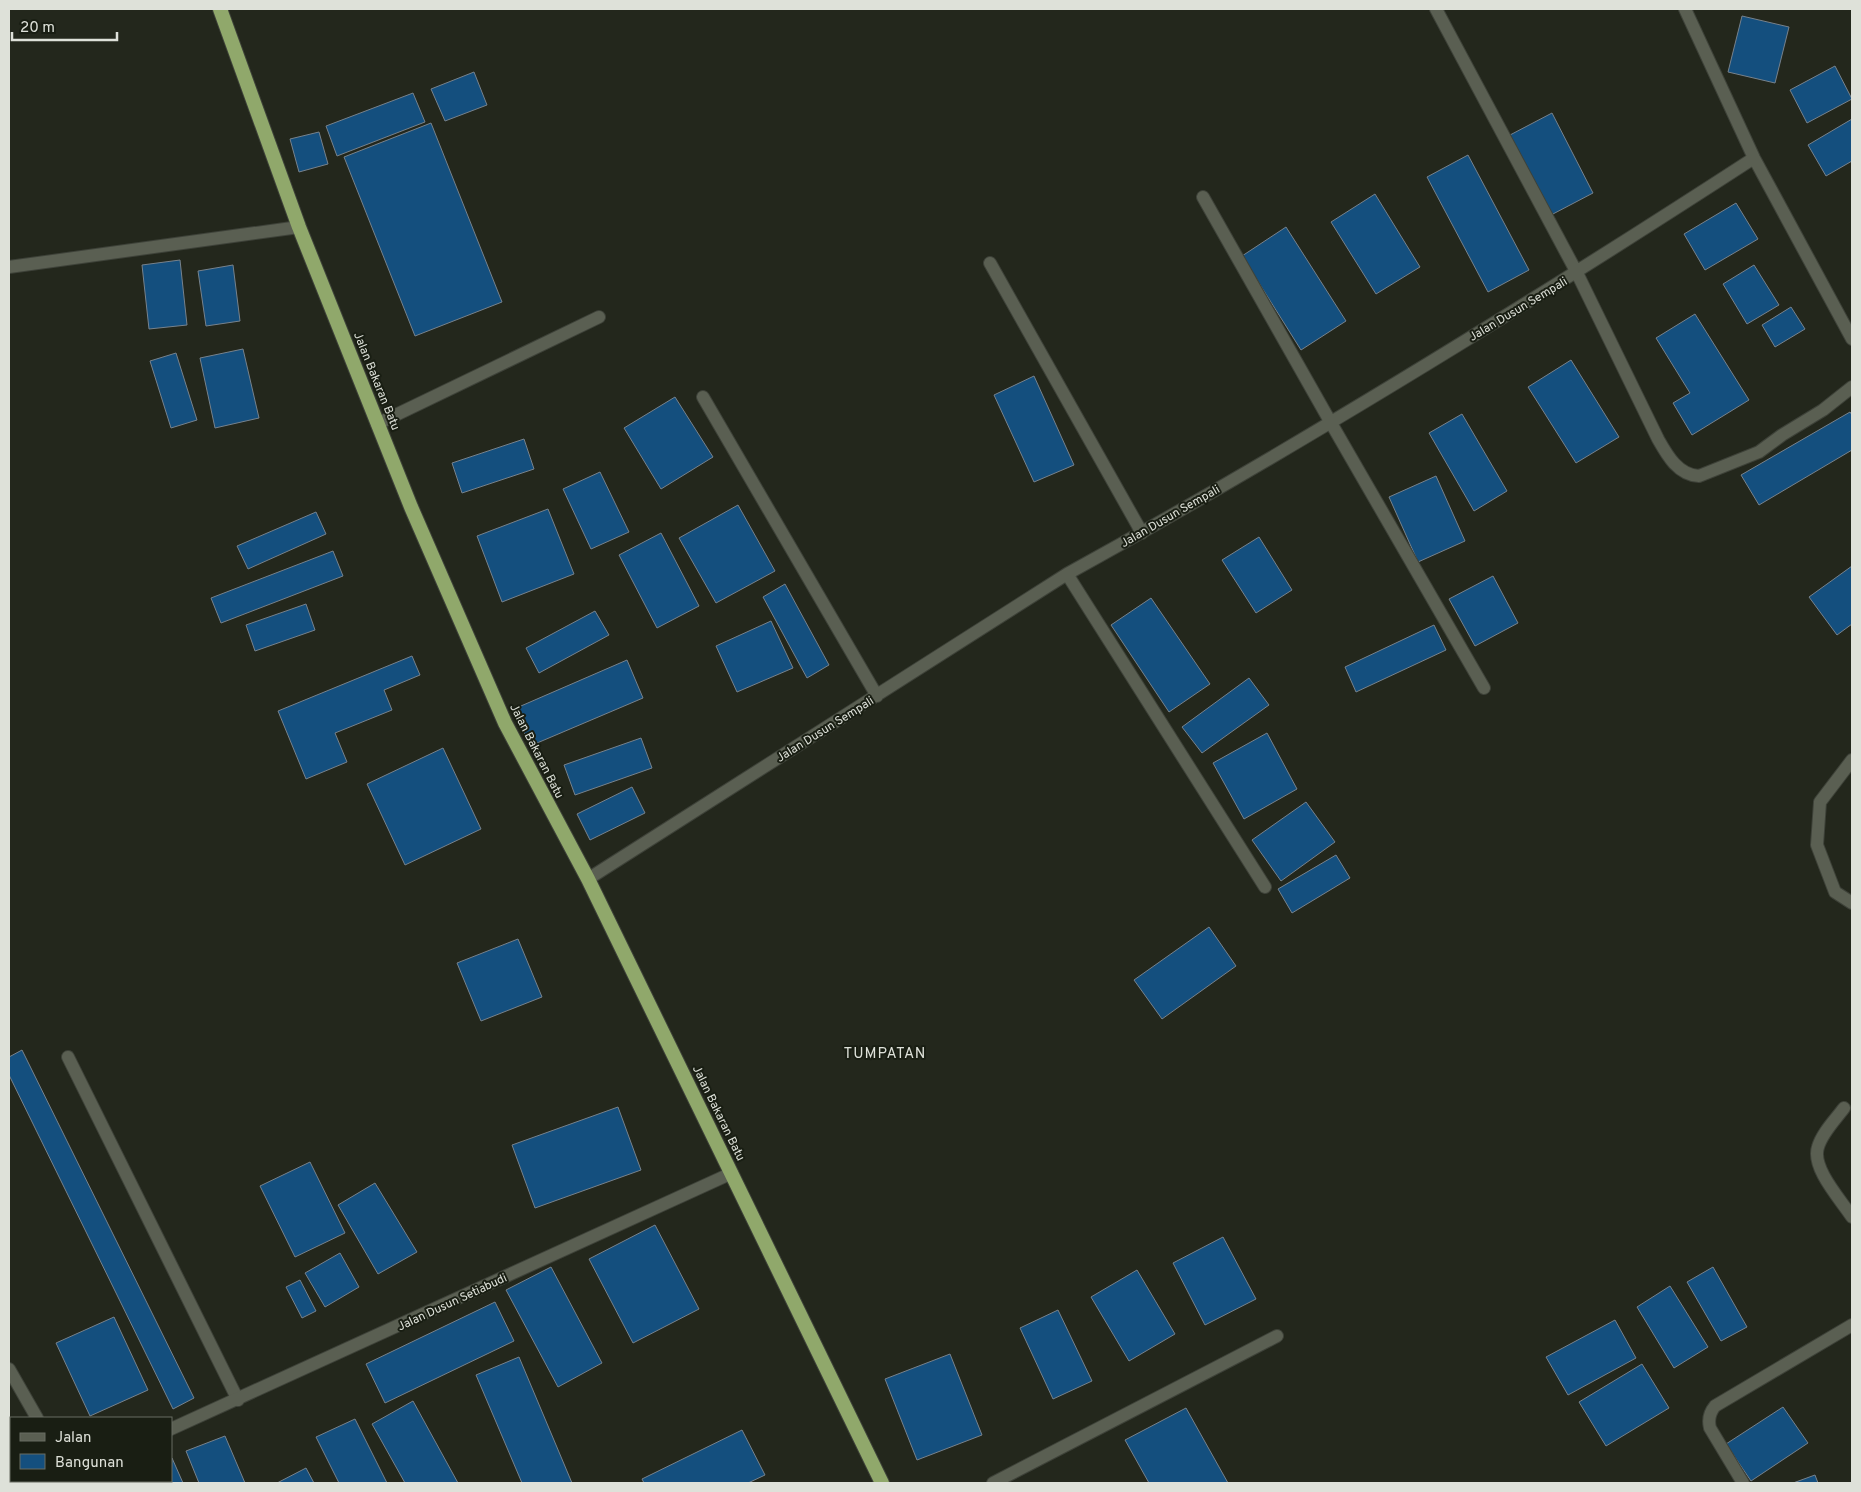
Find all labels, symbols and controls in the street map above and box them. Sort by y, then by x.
scale bar [12,10,118,42]
text: 20 m [20,19,55,38]
street label: Jalan Dusun Sempali [1466,274,1571,346]
street label: Jalan Bakaran Batu [349,330,403,433]
street label: Jalan Dusun Sempali [1118,482,1223,552]
street label: Jalan Dusun Sempali [774,693,877,766]
street label: Jalan Bakaran Batu [505,701,567,802]
district label: TUMPATAN [844,1045,926,1064]
street label: Jalan Bakaran Batu [688,1063,748,1164]
street label: Jalan Dusun Setiabudi [395,1270,510,1335]
legend [10,1417,172,1482]
text: Jalan [55,1429,92,1448]
text: Bangunan [55,1454,124,1473]

